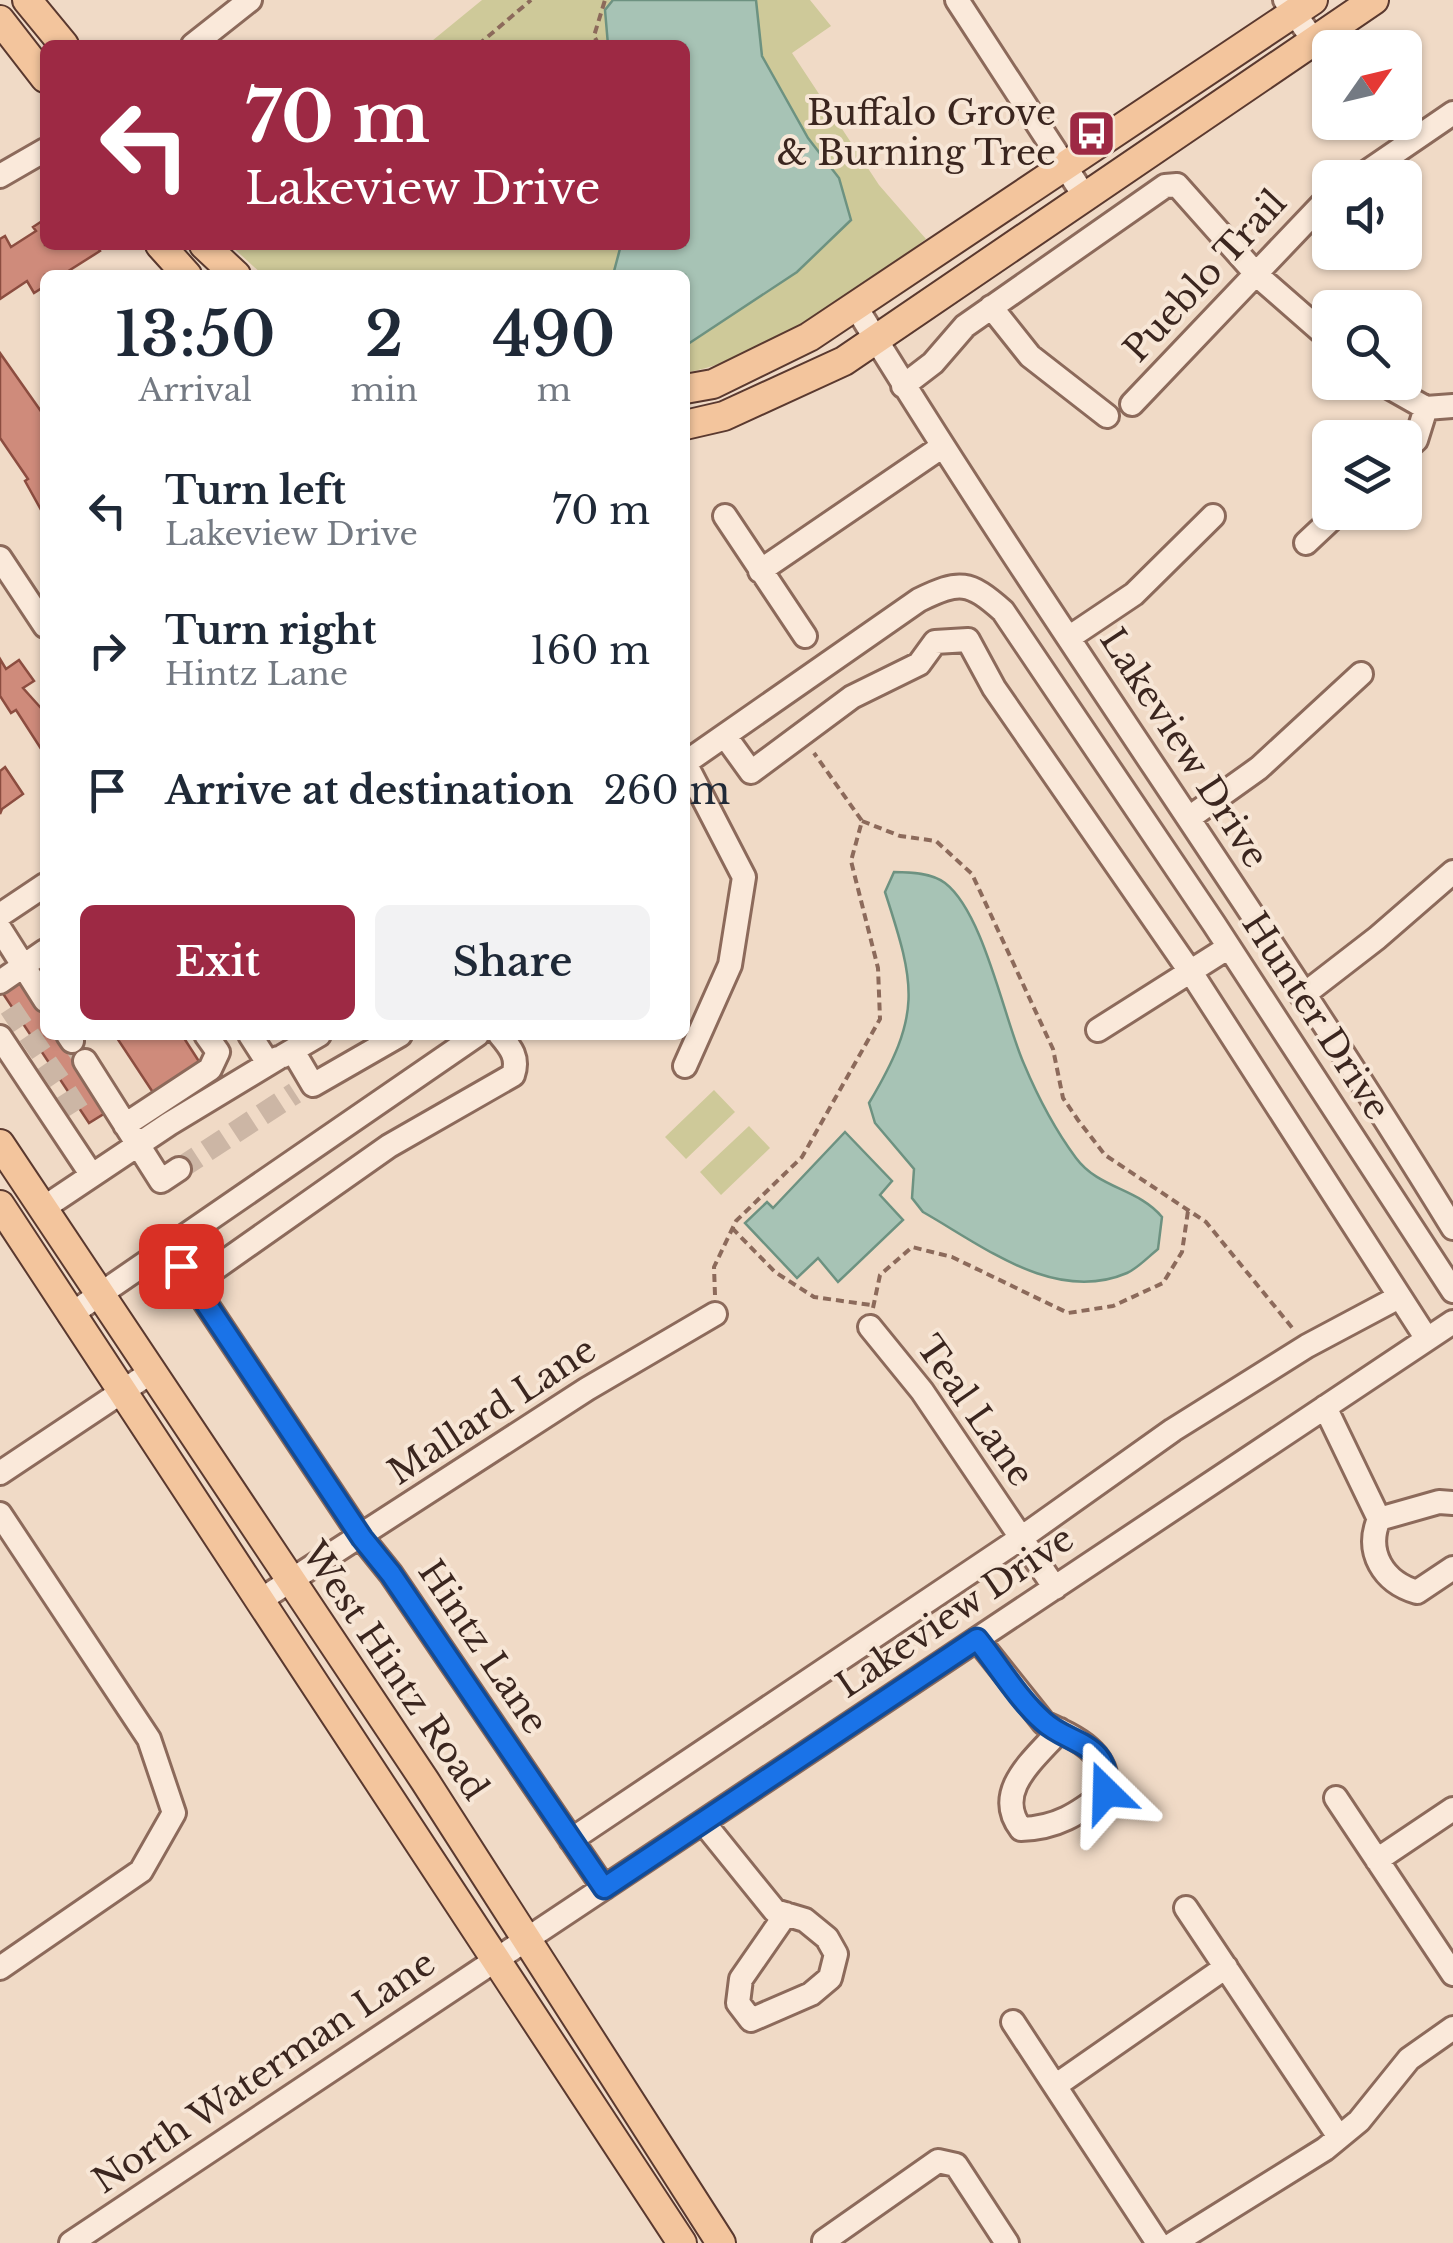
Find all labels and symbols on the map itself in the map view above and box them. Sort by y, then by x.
north arrow [1312,30,1422,140]
place label: Buffalo Grove & Burning Tree [777,91,1056,174]
bus stop icon: Buffalo Grove & Burning Tree [1065,107,1117,159]
street label: Pueblo Trail [1114,181,1295,370]
street label: Lakeview Drive [1091,620,1278,875]
street label: Hunter Drive [1233,904,1399,1127]
pin [139,1224,224,1309]
street label: Teal Lane [908,1327,1043,1494]
street label: Mallard Lane [380,1328,604,1494]
street label: Lakeview Drive [828,1516,1081,1707]
street label: West Hintz Road [293,1533,498,1808]
street label: Hintz Lane [410,1552,557,1742]
position arrow [1054,1740,1158,1844]
street label: North Waterman Lane [84,1941,443,2202]

